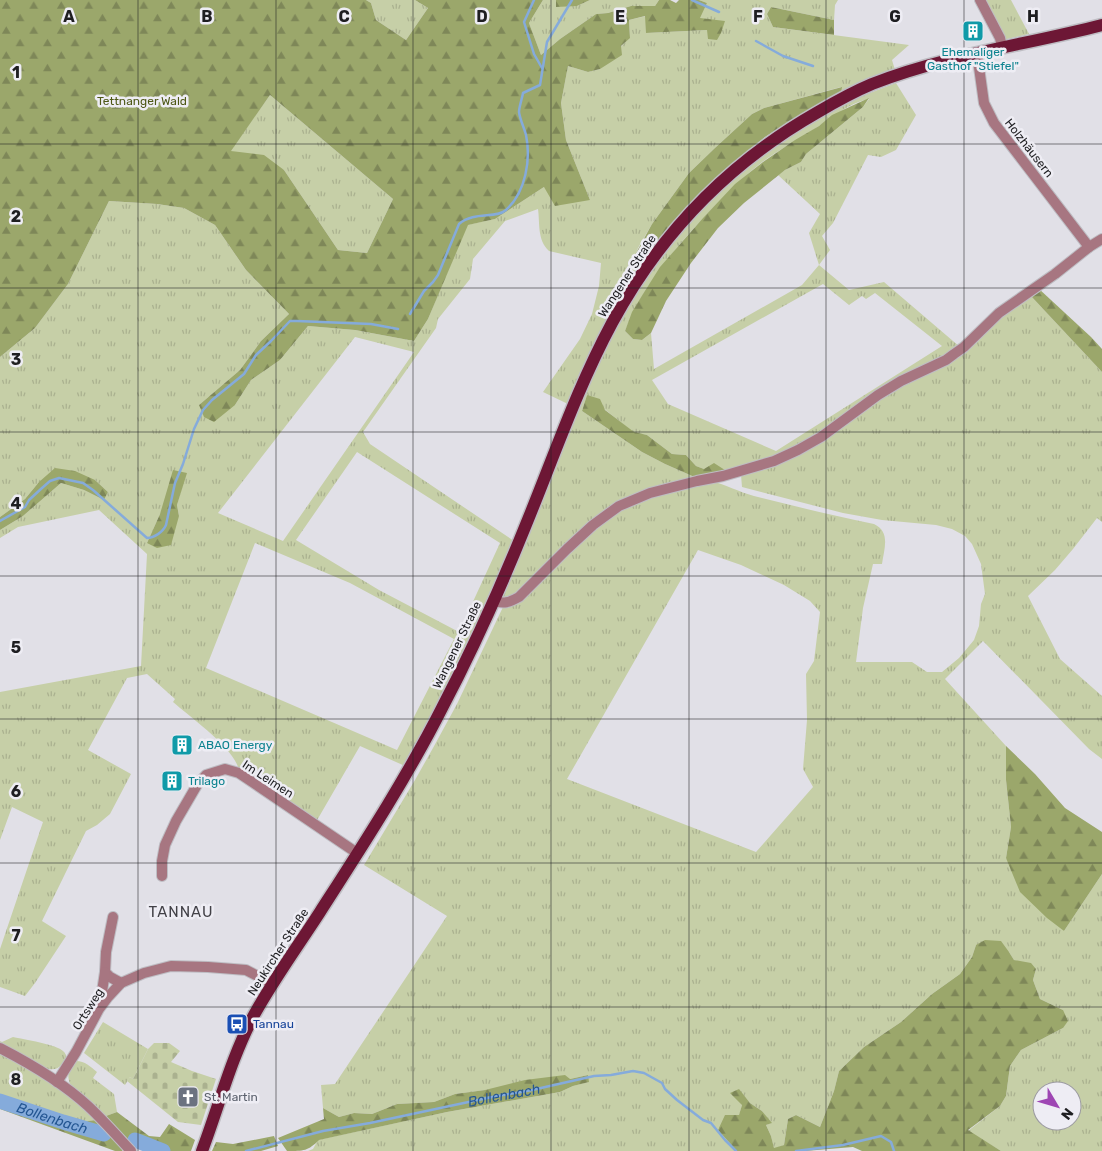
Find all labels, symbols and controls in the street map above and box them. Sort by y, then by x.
text: A [63,7,75,26]
text: B [201,7,213,26]
text: C [338,7,350,26]
text: D [476,7,488,26]
text: E [615,7,625,26]
text: F [753,7,763,26]
text: G [889,7,901,26]
text: H [1027,7,1039,26]
building icon: Ehemaliger Gasthof "Stiefel" [961,19,985,43]
place label: Ehemaliger Gasthof "Stiefel" [927,45,1019,73]
text: 1 [12,63,20,82]
park label: Tettnanger Wald [97,94,187,108]
street label: Holzhäusern [1002,116,1056,180]
text: 2 [11,207,21,226]
street label: Wangener Straße [595,232,659,320]
text: 3 [11,350,21,369]
text: 4 [11,494,22,513]
street label: Wangener Straße [430,599,484,691]
text: 5 [11,638,21,657]
building icon: ABAO Energy [170,733,194,757]
place label: ABAO Energy [198,738,273,752]
street label: Im Leimen [240,757,296,801]
building icon: Trilago [160,769,184,793]
place label: Trilago [188,774,225,788]
text: 6 [11,782,21,801]
district label: TANNAU [149,903,213,921]
street label: Neukircher Straße [245,906,311,998]
text: 7 [11,926,21,945]
street label: Ortsweg [70,985,106,1033]
bus stop icon: Tannau [225,1012,249,1036]
place label: Tannau [253,1017,294,1031]
text: 8 [11,1070,22,1089]
water label: Bollenbach [466,1080,542,1111]
north arrow [1032,1081,1082,1131]
church icon: St. Martin [176,1085,200,1109]
place label: St. Martin [204,1090,258,1104]
water label: Bollenbach [15,1099,90,1138]
text: N [1057,1104,1077,1123]

